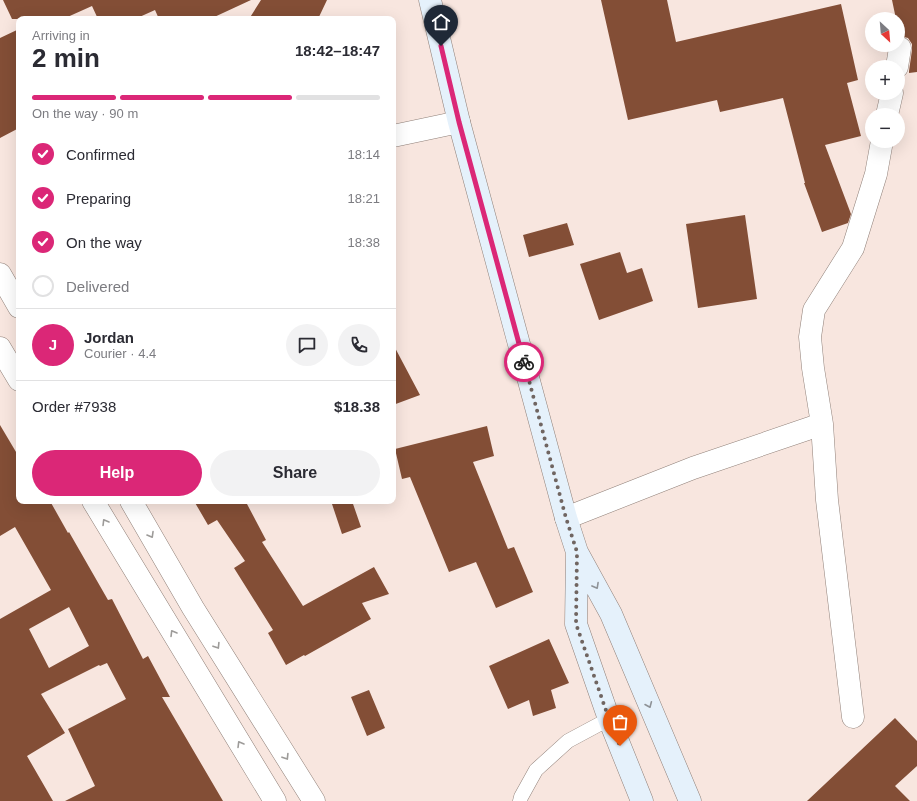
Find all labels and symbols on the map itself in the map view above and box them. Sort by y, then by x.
pin [424,5,458,46]
north arrow [865,12,905,52]
courier [504,342,544,382]
one-way arrow [103,519,110,526]
one-way arrow [146,531,153,538]
one-way arrow [591,582,599,589]
one-way arrow [170,630,177,637]
one-way arrow [212,642,219,649]
one-way arrow [645,701,653,708]
pin [603,705,637,746]
one-way arrow [238,741,245,748]
one-way arrow [281,753,289,760]

